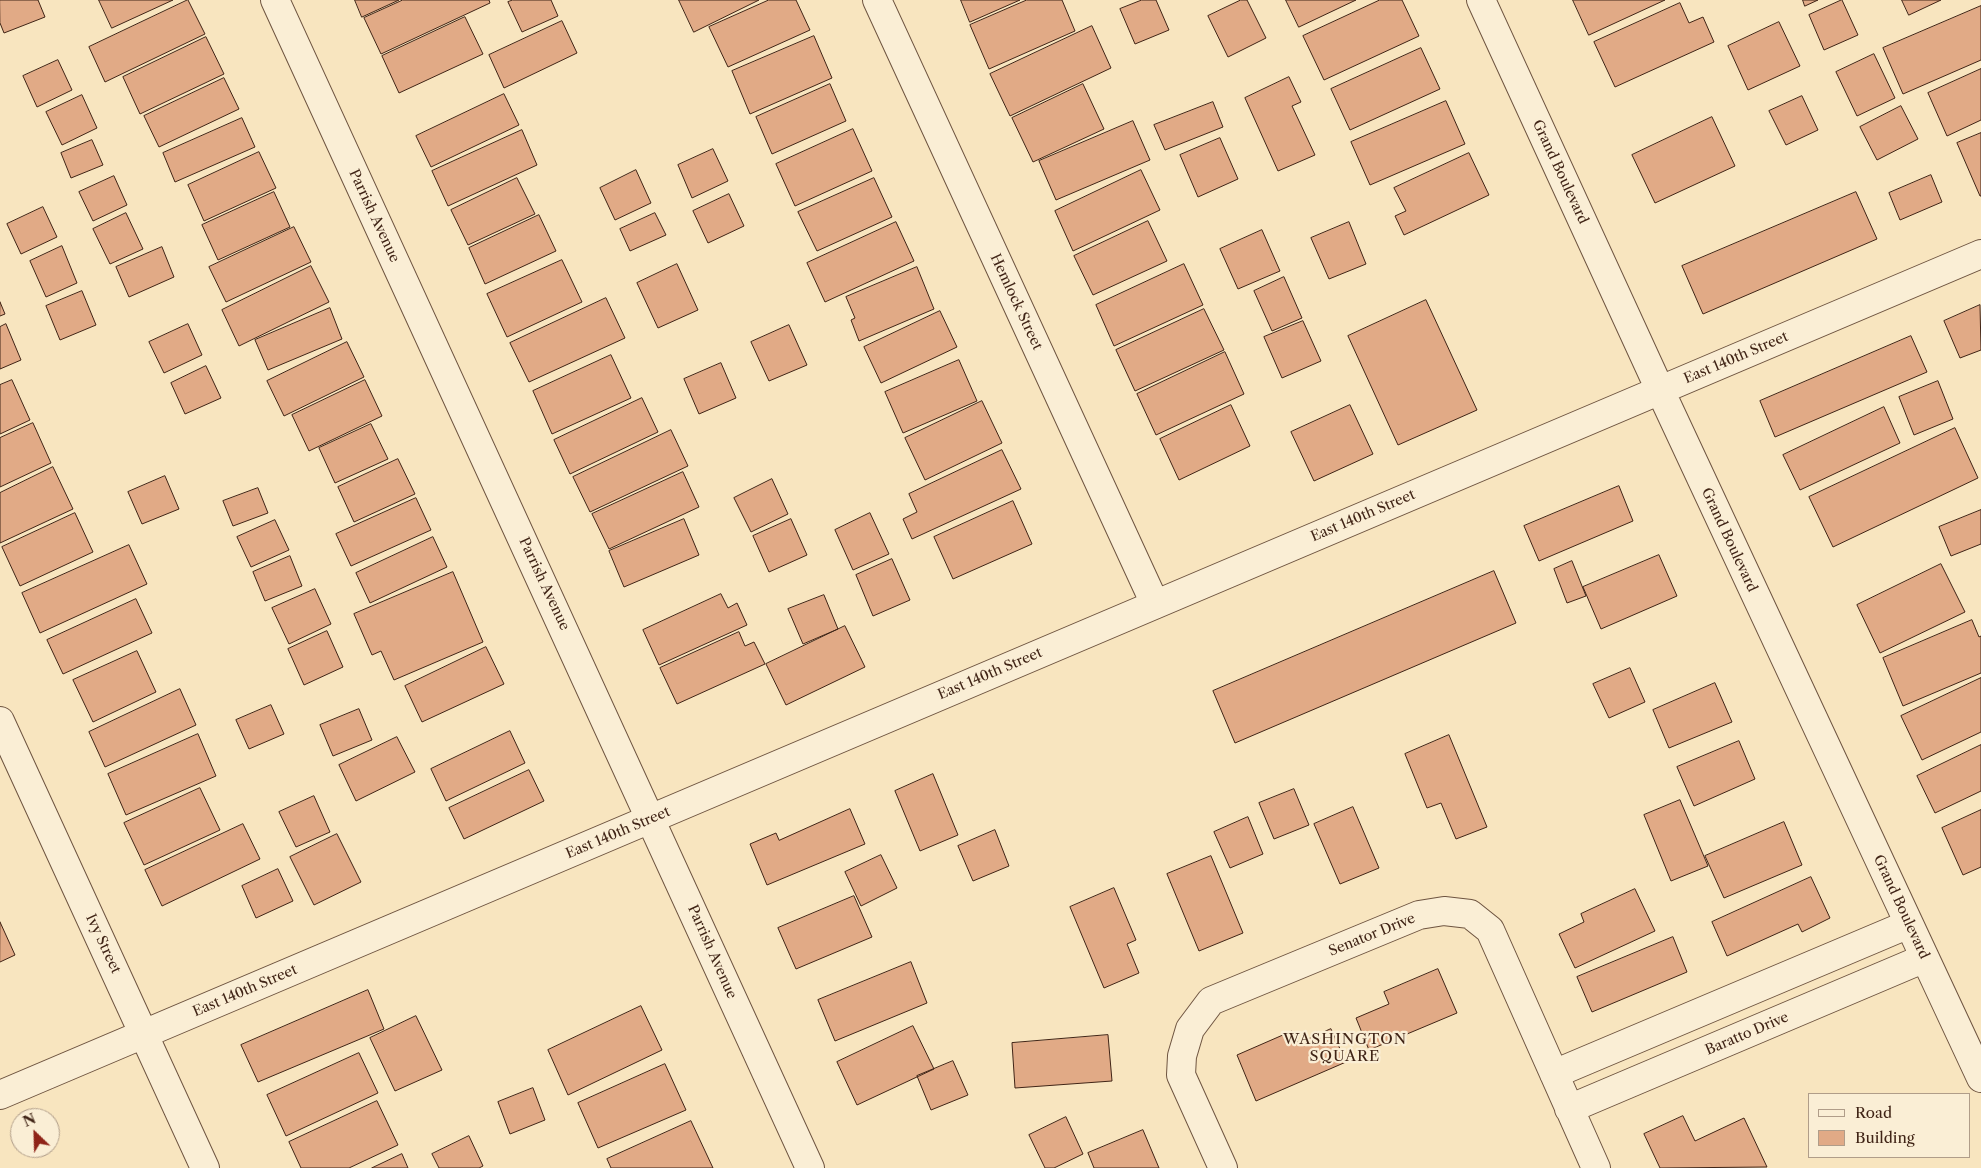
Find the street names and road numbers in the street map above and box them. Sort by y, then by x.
street label: Grand Boulevard [1529,117,1591,227]
street label: Parrish Avenue [345,167,403,265]
street label: Hemlock Street [986,251,1046,353]
street label: East 140th Street [1681,328,1791,388]
street label: Grand Boulevard [1698,485,1760,595]
street label: East 140th Street [1308,486,1418,546]
street label: Parrish Avenue [515,535,573,633]
street label: East 140th Street [935,644,1045,704]
street label: East 140th Street [563,803,673,863]
street label: Grand Boulevard [1870,852,1932,962]
street label: Parrish Avenue [684,903,740,1001]
street label: Senator Drive [1326,910,1418,960]
street label: Ivy Street [82,912,124,976]
street label: East 140th Street [190,961,300,1021]
street label: Baratto Drive [1703,1009,1791,1059]

